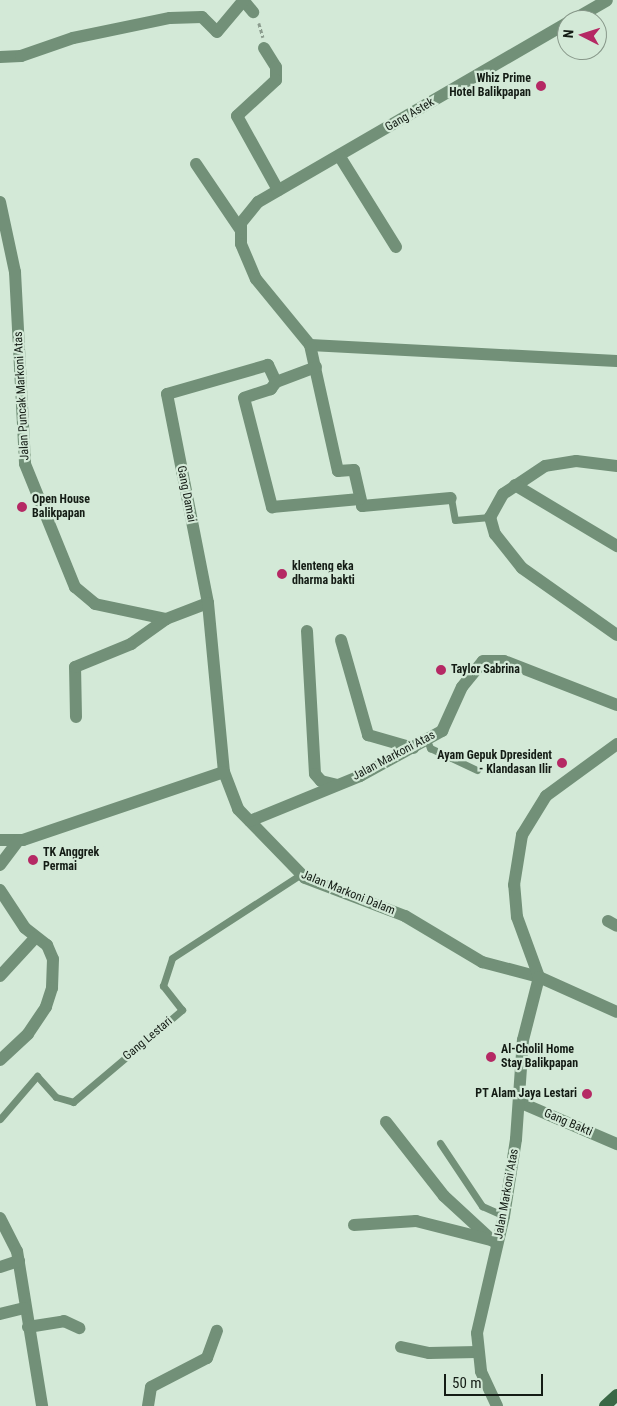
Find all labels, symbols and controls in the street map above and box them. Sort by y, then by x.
north arrow [557,10,607,60]
text: N [560,29,576,39]
place label: Whiz Prime Hotel Balikpapan [449,72,531,100]
marker: Whiz Prime Hotel Balikpapan [535,80,547,92]
street label: Gang Astek [383,95,437,135]
street label: Jalan Puncak Markoni Atas [11,331,33,461]
street label: Gang Damai [173,464,199,524]
place label: Open House Balikpapan [32,493,90,521]
marker: Open House Balikpapan [16,501,28,513]
place label: klenteng eka dharma bakti [292,560,355,588]
marker: klenteng eka dharma bakti [276,568,288,580]
place label: Taylor Sabrina [451,663,520,677]
marker: Taylor Sabrina [435,664,447,676]
street label: Jalan Markoni Atas [350,728,438,784]
place label: Ayam Gepuk Dpresident - Klandasan Ilir [437,749,552,777]
marker: Ayam Gepuk Dpresident - Klandasan Ilir [556,757,568,769]
place label: TK Anggrek Permai [43,846,99,874]
marker: TK Anggrek Permai [27,854,39,866]
street label: Jalan Markoni Dalam [299,868,397,918]
street label: Gang Lestari [120,1014,176,1064]
place label: Al-Cholil Home Stay Balikpapan [501,1043,578,1071]
marker: Al-Cholil Home Stay Balikpapan [485,1051,497,1063]
place label: PT Alam Jaya Lestari [475,1087,577,1101]
marker: PT Alam Jaya Lestari [581,1088,593,1100]
street label: Gang Bakti [542,1106,594,1140]
street label: Jalan Markoni Atas [492,1148,522,1240]
scale bar [447,1364,546,1396]
text: 50 m [452,1374,482,1392]

